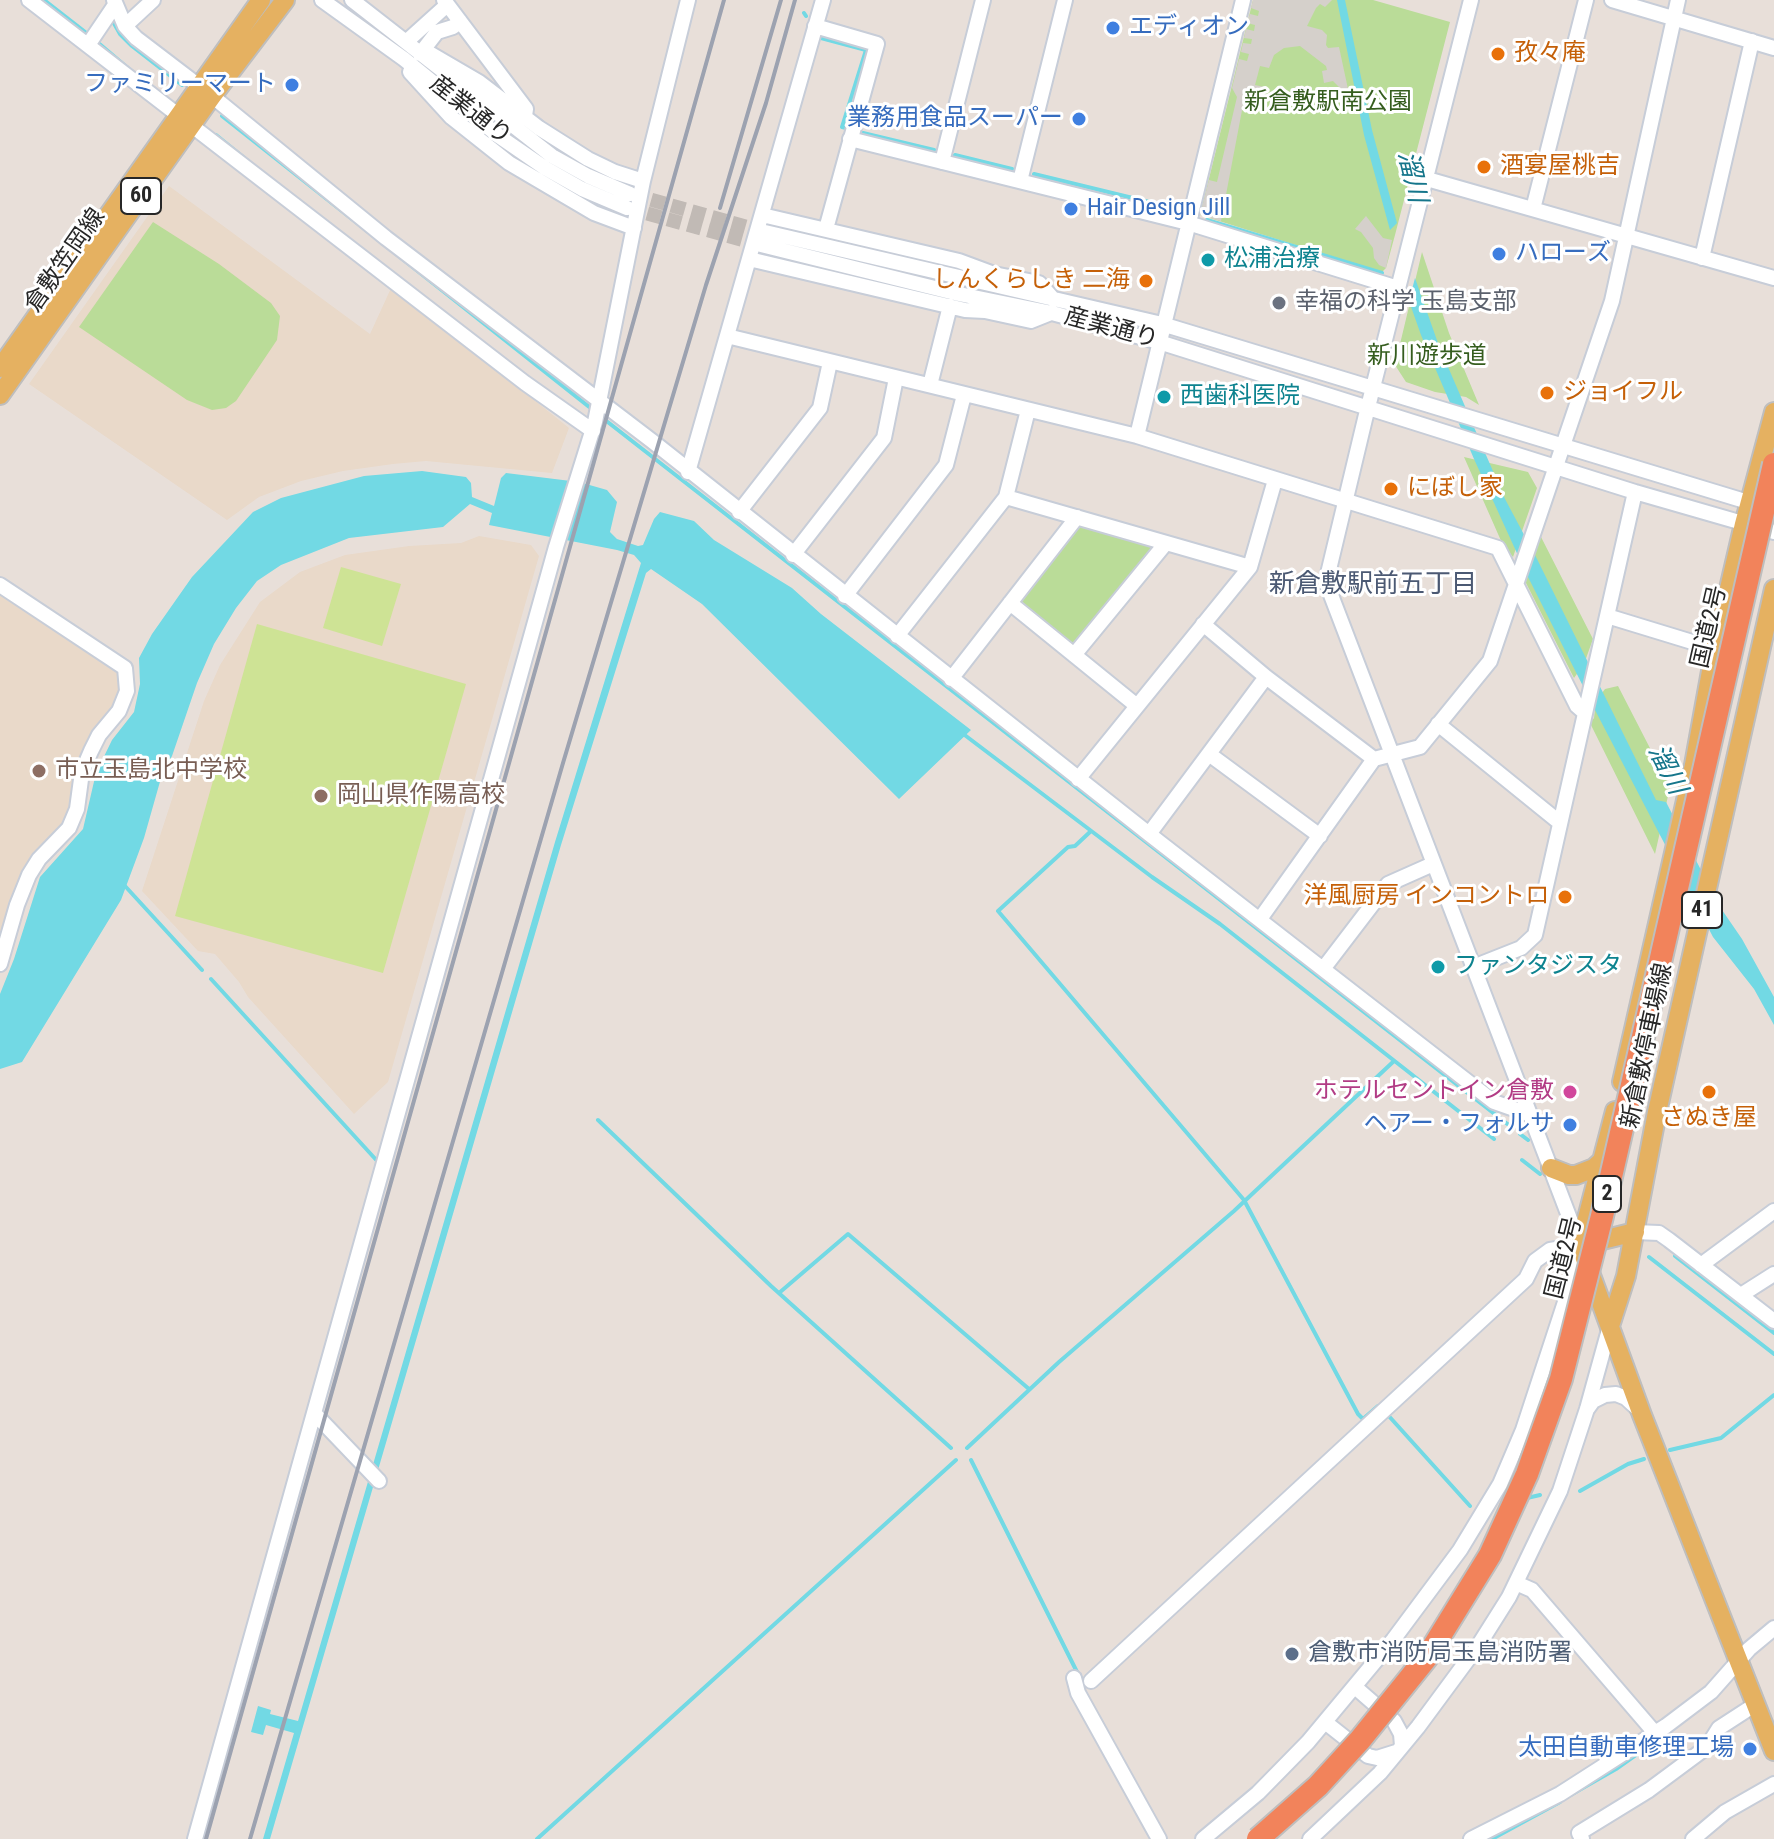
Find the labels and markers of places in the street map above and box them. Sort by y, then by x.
place label: エディオン [1129,14,1249,42]
marker: エディオン [1104,19,1122,37]
place label: 孜々庵 [1514,40,1586,68]
marker: 孜々庵 [1489,45,1507,63]
place label: ファミリーマート [84,71,276,99]
marker: ファミリーマート [283,76,301,94]
place label: 業務用食品スーパー [847,105,1063,133]
marker: 業務用食品スーパー [1070,110,1088,128]
place label: 酒宴屋桃吉 [1500,153,1620,181]
marker: 酒宴屋桃吉 [1475,158,1493,176]
place label: Hair Design Jill [1087,195,1230,223]
marker: Hair Design Jill [1062,200,1080,218]
place label: ハローズ [1515,240,1611,268]
marker: ハローズ [1490,245,1508,263]
place label: 松浦治療 [1224,246,1320,274]
marker: 松浦治療 [1199,251,1217,269]
place label: しんくらしき 二海 [932,267,1130,295]
marker: しんくらしき 二海 [1137,272,1155,290]
place label: 幸福の科学 玉島支部 [1295,289,1517,317]
marker: 幸福の科学 玉島支部 [1270,294,1288,312]
place label: ジョイフル [1563,379,1683,407]
place label: 西歯科医院 [1180,383,1300,411]
marker: ジョイフル [1538,384,1556,402]
marker: 西歯科医院 [1155,388,1173,406]
place label: にぼし家 [1407,475,1503,503]
marker: にぼし家 [1382,480,1400,498]
place label: 市立玉島北中学校 [55,757,247,785]
marker: 市立玉島北中学校 [30,762,48,780]
place label: 岡山県作陽高校 [337,782,505,810]
marker: 岡山県作陽高校 [312,787,330,805]
place label: 洋風厨房 インコントロ [1303,883,1549,911]
marker: 洋風厨房 インコントロ [1556,888,1574,906]
place label: ファンタジスタ [1454,953,1622,981]
marker: ファンタジスタ [1429,958,1447,976]
place label: ホテルセントイン倉敷 [1314,1078,1554,1106]
marker: ホテルセントイン倉敷 [1561,1083,1579,1101]
marker: さぬき屋 [1700,1083,1718,1101]
place label: さぬき屋 [1661,1105,1757,1133]
place label: ヘアー・フォルサ [1363,1111,1554,1139]
marker: ヘアー・フォルサ [1561,1116,1579,1134]
place label: 倉敷市消防局玉島消防署 [1308,1640,1572,1668]
marker: 倉敷市消防局玉島消防署 [1283,1645,1301,1663]
place label: 太田自動車修理工場 [1518,1735,1734,1763]
marker: 太田自動車修理工場 [1741,1740,1759,1758]

